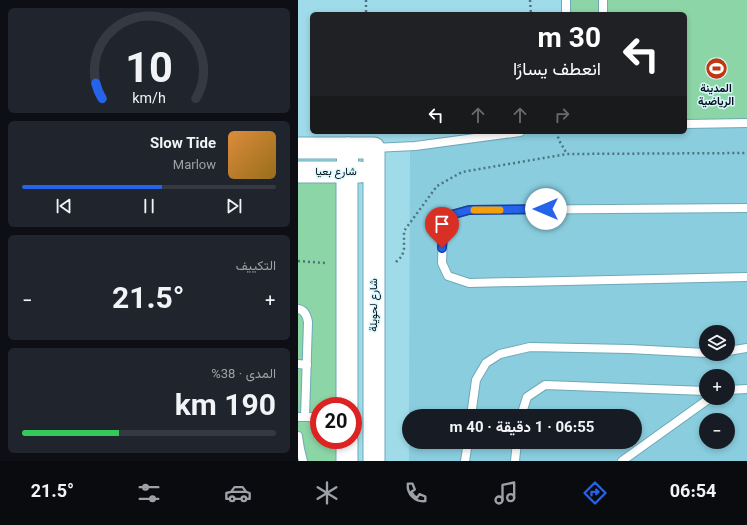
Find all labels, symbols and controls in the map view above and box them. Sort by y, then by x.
text: 30 m [538,18,601,62]
icon: left [615,28,667,80]
text: 10 [125,38,173,103]
sports icon: المدينة الرياضية [703,56,729,82]
text: انعطف يسارًا [513,57,601,85]
place label: المدينة الرياضية [698,81,734,111]
text: km/h [132,87,166,110]
icon: left [425,104,447,126]
icon: ahead [467,104,489,126]
icon: ahead [509,104,531,126]
icon: right [551,104,573,126]
text: Slow Tide [150,133,216,156]
text: Marlow [173,156,216,176]
street label: شارع بعيا [315,164,357,181]
position arrow [525,188,567,230]
icon: previous [53,195,75,217]
icon: pause [138,195,160,217]
icon: next [223,195,245,217]
pin [425,207,459,248]
icon: arrive [431,213,453,235]
text: التكييف [236,257,276,277]
text: 21.5° [112,277,184,324]
street label: شارع لحويلة [366,278,383,332]
text: − [22,283,32,318]
text: + [264,283,276,318]
map controls [699,325,735,449]
button: layers [699,325,735,361]
text: المدى · 38% [211,365,276,385]
button: + [699,369,735,405]
text: 190 km [175,384,276,431]
speed limit sign: 20 [310,397,362,449]
button: − [699,413,735,449]
text: 06:55 · 1 دقيقة · 40 m [450,417,594,440]
text: 21.5° [31,479,74,507]
icon: filters [135,479,163,507]
icon: car [224,479,252,507]
icon: climate [313,479,341,507]
icon: phone [402,479,430,507]
icon: music [492,479,520,507]
icon: directions [581,479,609,507]
text: 06:54 [670,479,716,507]

